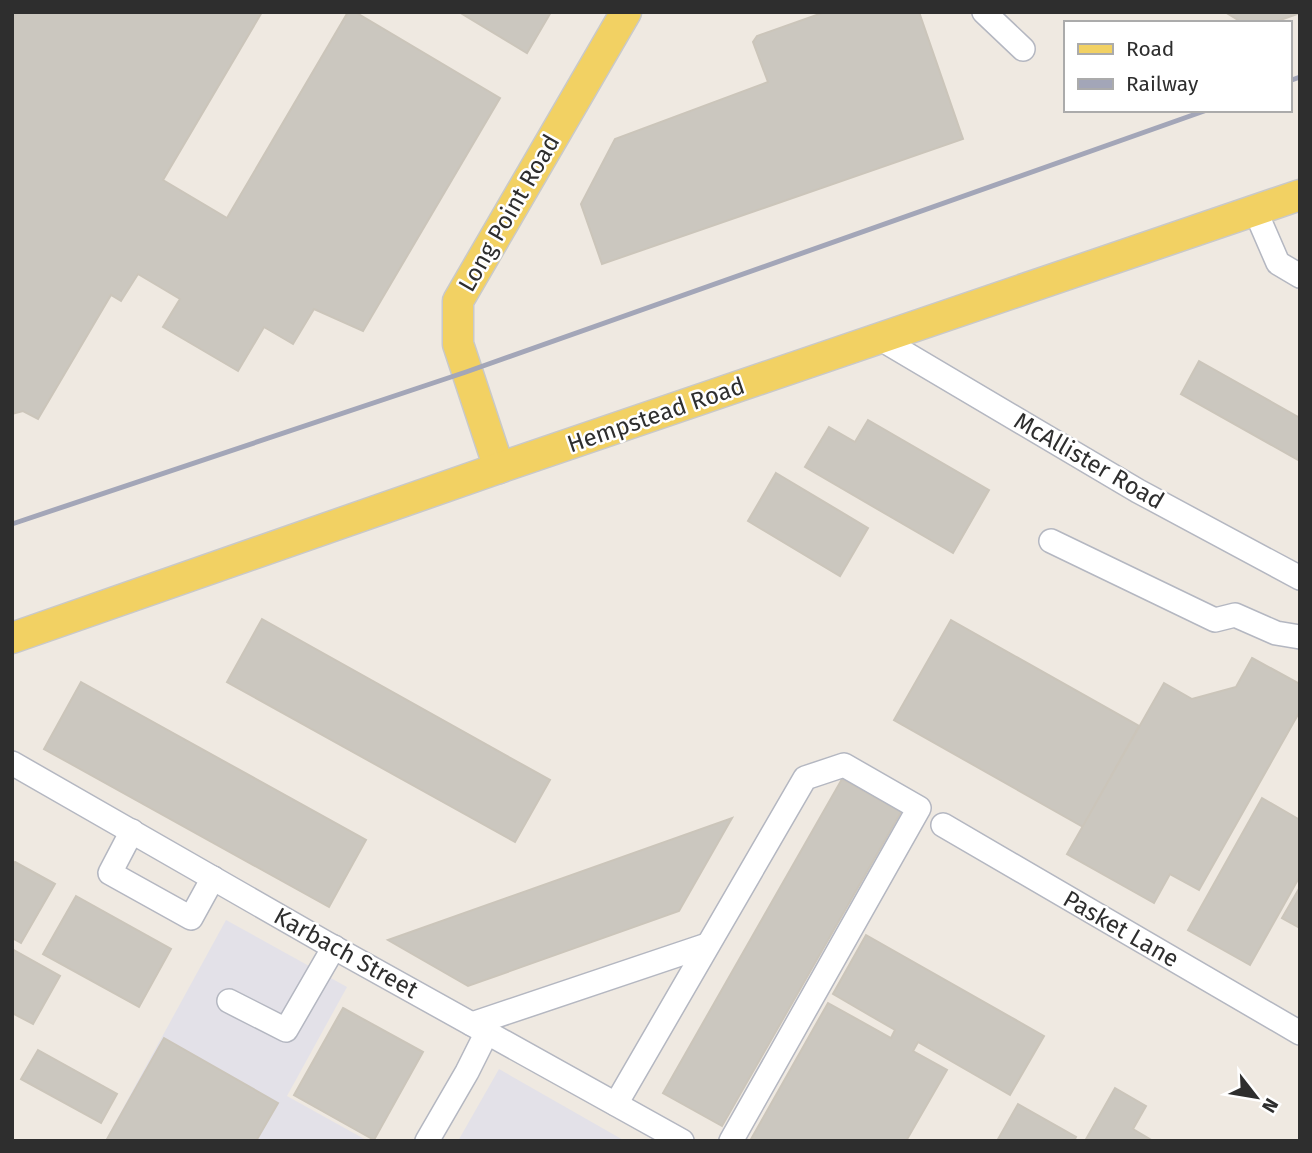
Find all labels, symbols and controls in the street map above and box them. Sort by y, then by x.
legend [1064,21,1291,112]
text: Road [1126,36,1174,62]
text: Railway [1126,71,1199,97]
street label: Long Point Road [453,129,565,297]
street label: Hempstead Road [564,372,748,458]
street label: McAllister Road [1009,407,1169,515]
street label: Pasket Lane [1058,885,1184,973]
street label: Karbach Street [269,902,423,1004]
north arrow [1221,1062,1291,1132]
text: N [1257,1094,1283,1117]

